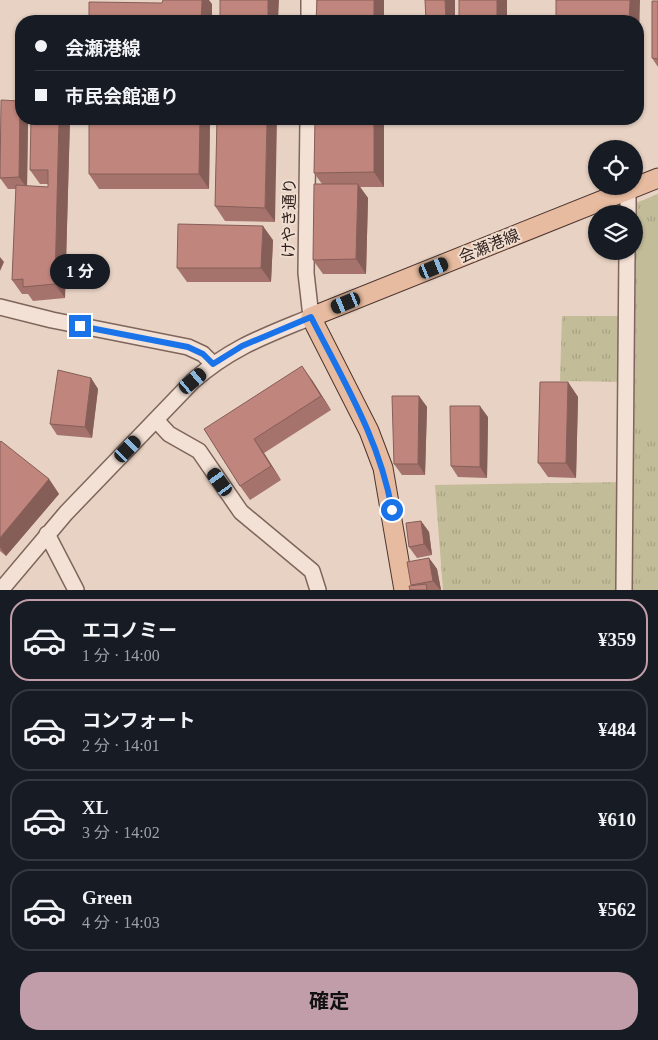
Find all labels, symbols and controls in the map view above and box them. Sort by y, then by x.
text: 会瀬港線 [65,38,141,59]
text: 市民会館通り [65,86,179,107]
map controls [588,140,643,260]
button: locate [588,140,643,195]
street label: けやき通り [280,178,298,258]
button: layers [588,205,643,260]
street label: 会瀬港線 [456,226,522,266]
callout: 1 分 [50,254,110,288]
car [417,255,450,281]
text: 1 分 [66,263,94,280]
car [329,290,362,316]
route end [69,315,91,337]
car [176,366,209,396]
car [112,433,143,465]
car [205,465,234,499]
route start [381,499,403,521]
icon: car [22,618,67,663]
text: エコノミー [82,620,177,641]
text: ¥359 [598,629,636,650]
text: 1 分 · 14:00 [82,647,160,664]
icon: car [22,708,67,753]
text: コンフォート [82,710,195,731]
text: ¥484 [598,719,636,740]
text: 2 分 · 14:01 [82,737,160,754]
text: XL [82,797,108,818]
icon: car [22,798,67,843]
text: ¥610 [598,809,636,830]
text: 3 分 · 14:02 [82,824,160,841]
text: Green [82,887,132,908]
icon: car [22,888,67,933]
text: ¥562 [598,899,636,920]
text: 4 分 · 14:03 [82,914,160,931]
button: 確定 [20,972,638,1030]

